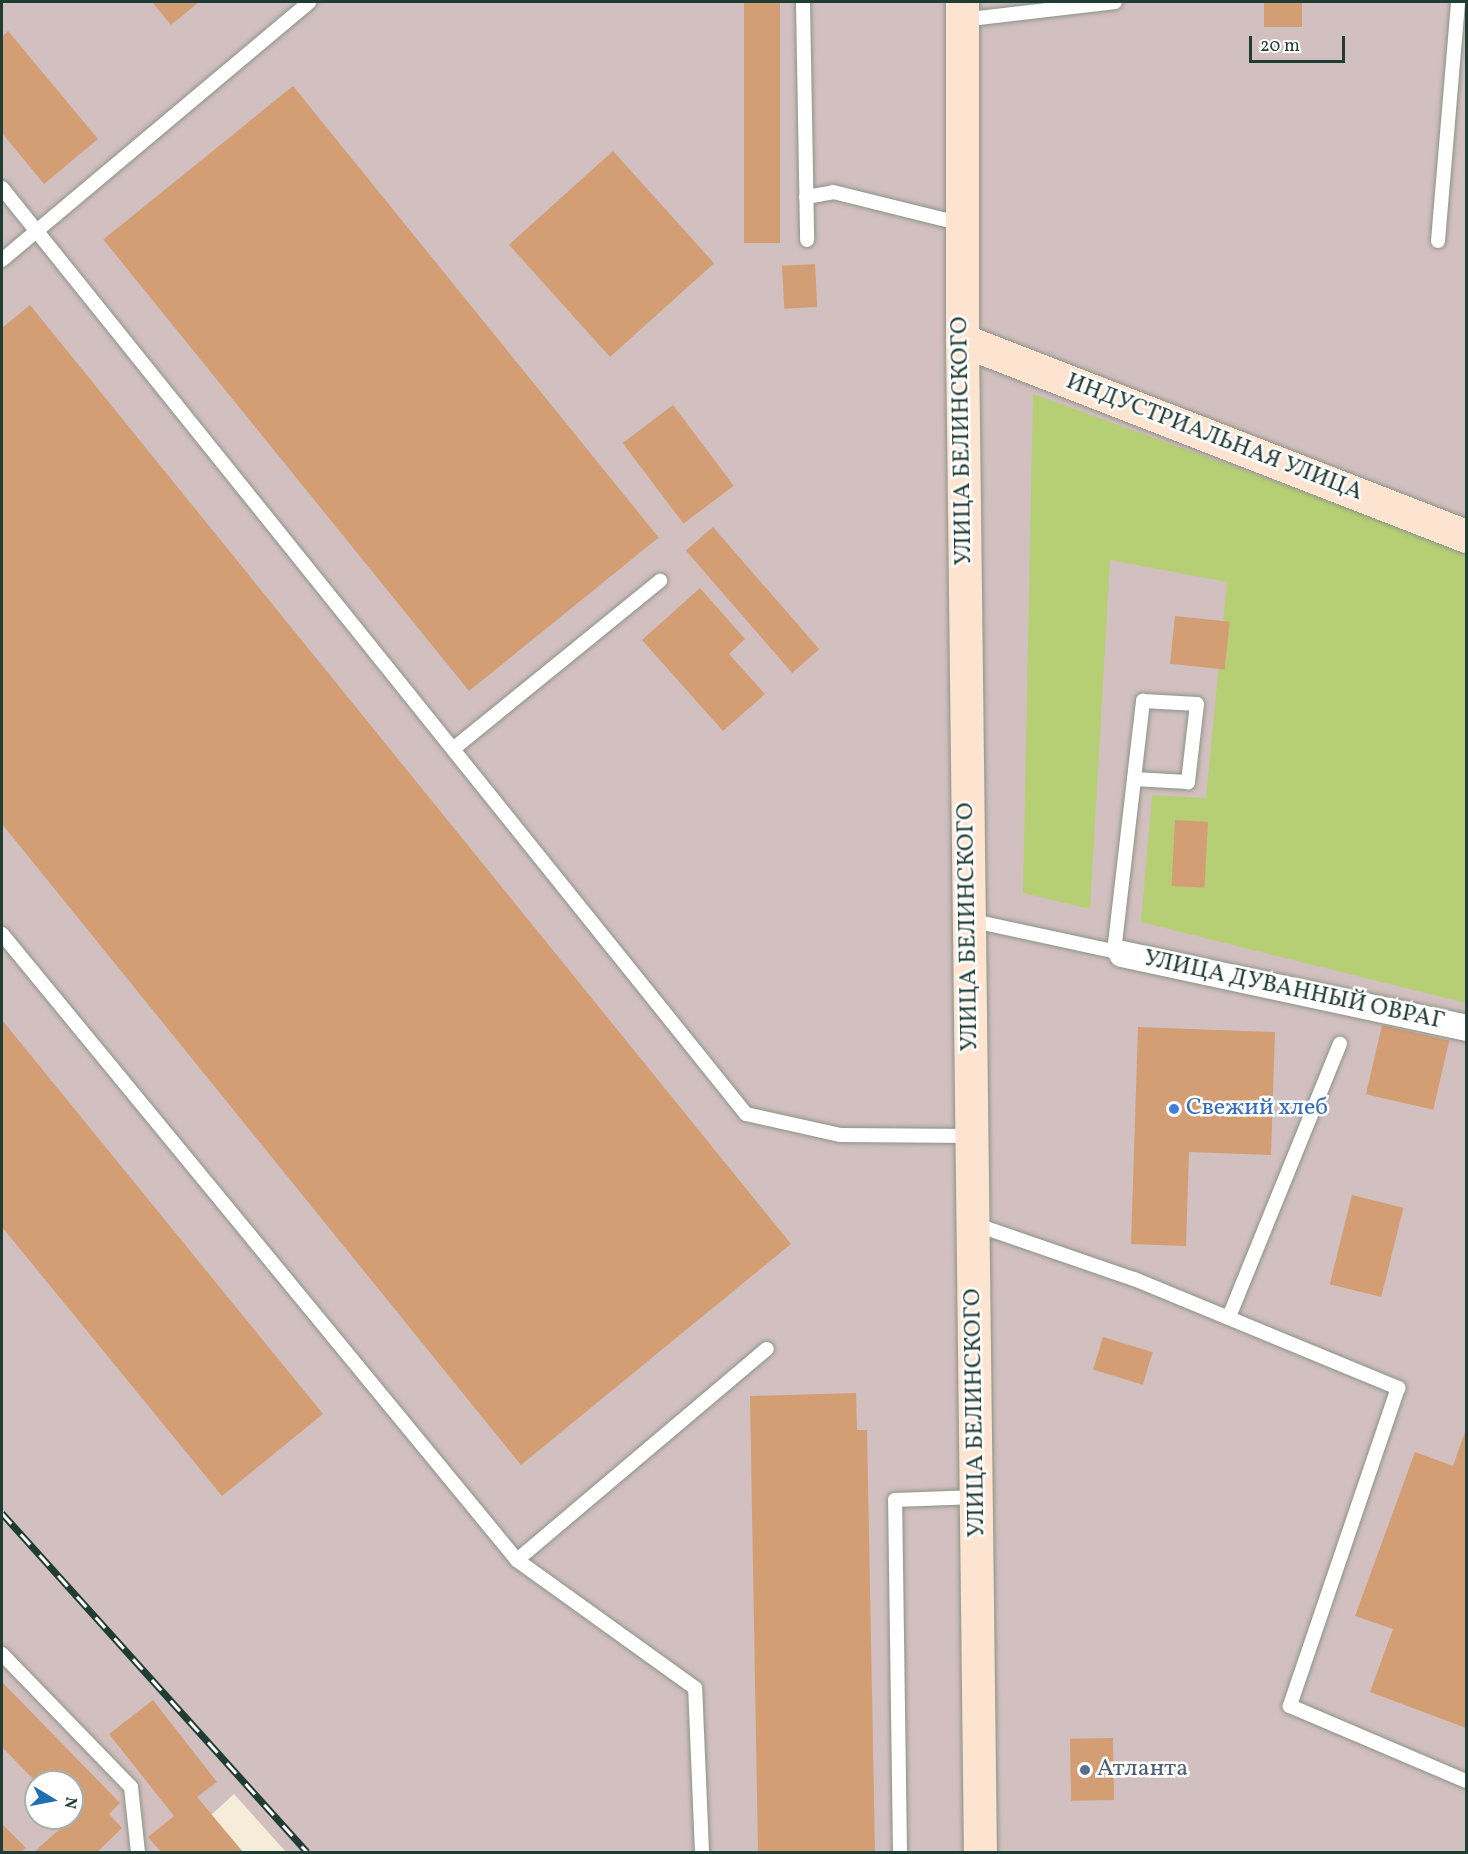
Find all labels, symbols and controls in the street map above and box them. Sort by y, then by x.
scale bar [1252,24,1348,62]
text: 20 m [1260,34,1300,59]
street label: УЛИЦА БЕЛИНСКОГО [946,316,980,566]
street label: ИНДУСТРИАЛЬНАЯ УЛИЦА [1062,368,1366,508]
street label: УЛИЦА БЕЛИНСКОГО [952,802,986,1052]
street label: УЛИЦА ДУВАННЫЙ ОВРАГ [1141,945,1447,1037]
place label: Свежий хлеб [1186,1095,1328,1123]
marker: Свежий хлеб [1167,1102,1181,1116]
street label: УЛИЦА БЕЛИНСКОГО [959,1288,993,1538]
place label: Атланта [1097,1756,1188,1784]
marker: Атланта [1078,1763,1092,1777]
north arrow [24,1770,84,1830]
text: N [58,1795,82,1810]

